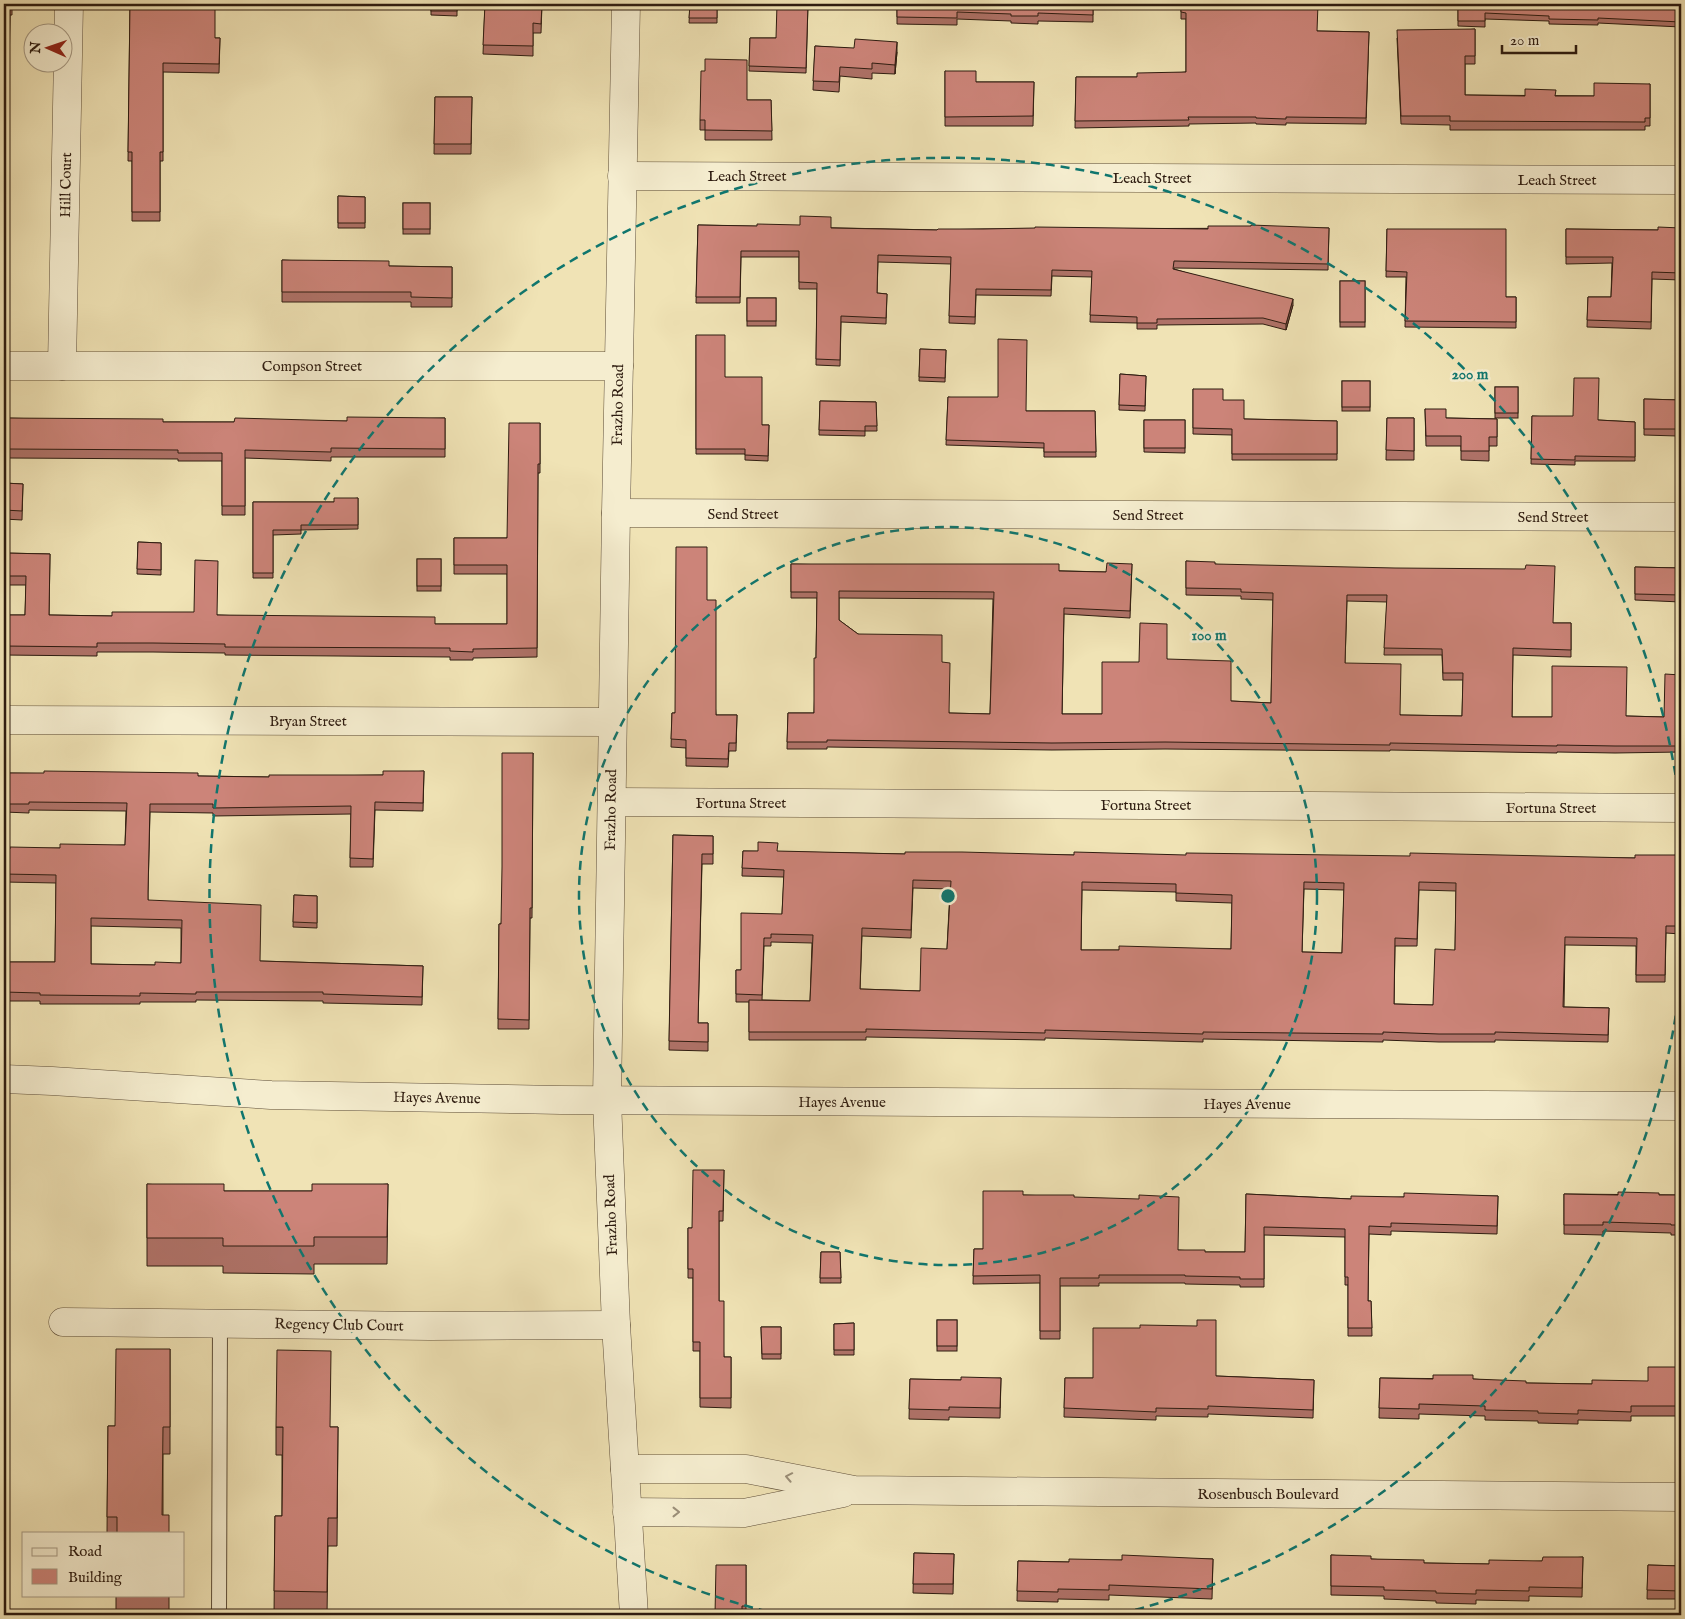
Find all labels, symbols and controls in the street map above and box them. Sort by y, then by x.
north arrow [22,22,72,72]
scale bar [1502,22,1576,54]
text: 20 m [1510,31,1540,50]
text: N [27,41,45,55]
street label: Hill Court [56,152,76,218]
street label: Leach Street [707,167,787,186]
street label: Leach Street [1112,169,1192,188]
street label: Leach Street [1517,171,1597,190]
street label: Compson Street [262,357,362,376]
street label: Frazho Road [608,363,628,446]
text: 200 m [1452,365,1489,384]
street label: Send Street [707,505,779,524]
street label: Send Street [1112,506,1184,525]
street label: Send Street [1517,508,1589,527]
text: 100 m [1191,626,1227,645]
street label: Bryan Street [269,712,347,731]
street label: Frazho Road [601,768,621,851]
street label: Fortuna Street [696,794,786,813]
street label: Fortuna Street [1101,796,1191,815]
street label: Fortuna Street [1506,799,1596,818]
centre of rings [939,887,957,905]
street label: Hayes Avenue [393,1088,481,1108]
street label: Hayes Avenue [798,1093,886,1112]
street label: Hayes Avenue [1203,1095,1291,1114]
street label: Frazho Road [600,1173,622,1256]
street label: Regency Club Court [274,1314,404,1336]
one-way arrow [784,1473,793,1483]
street label: Rosenbusch Boulevard [1197,1485,1340,1504]
one-way arrow [672,1507,680,1517]
legend [22,1532,185,1596]
text: Road [68,1542,103,1561]
text: Building [68,1568,123,1587]

